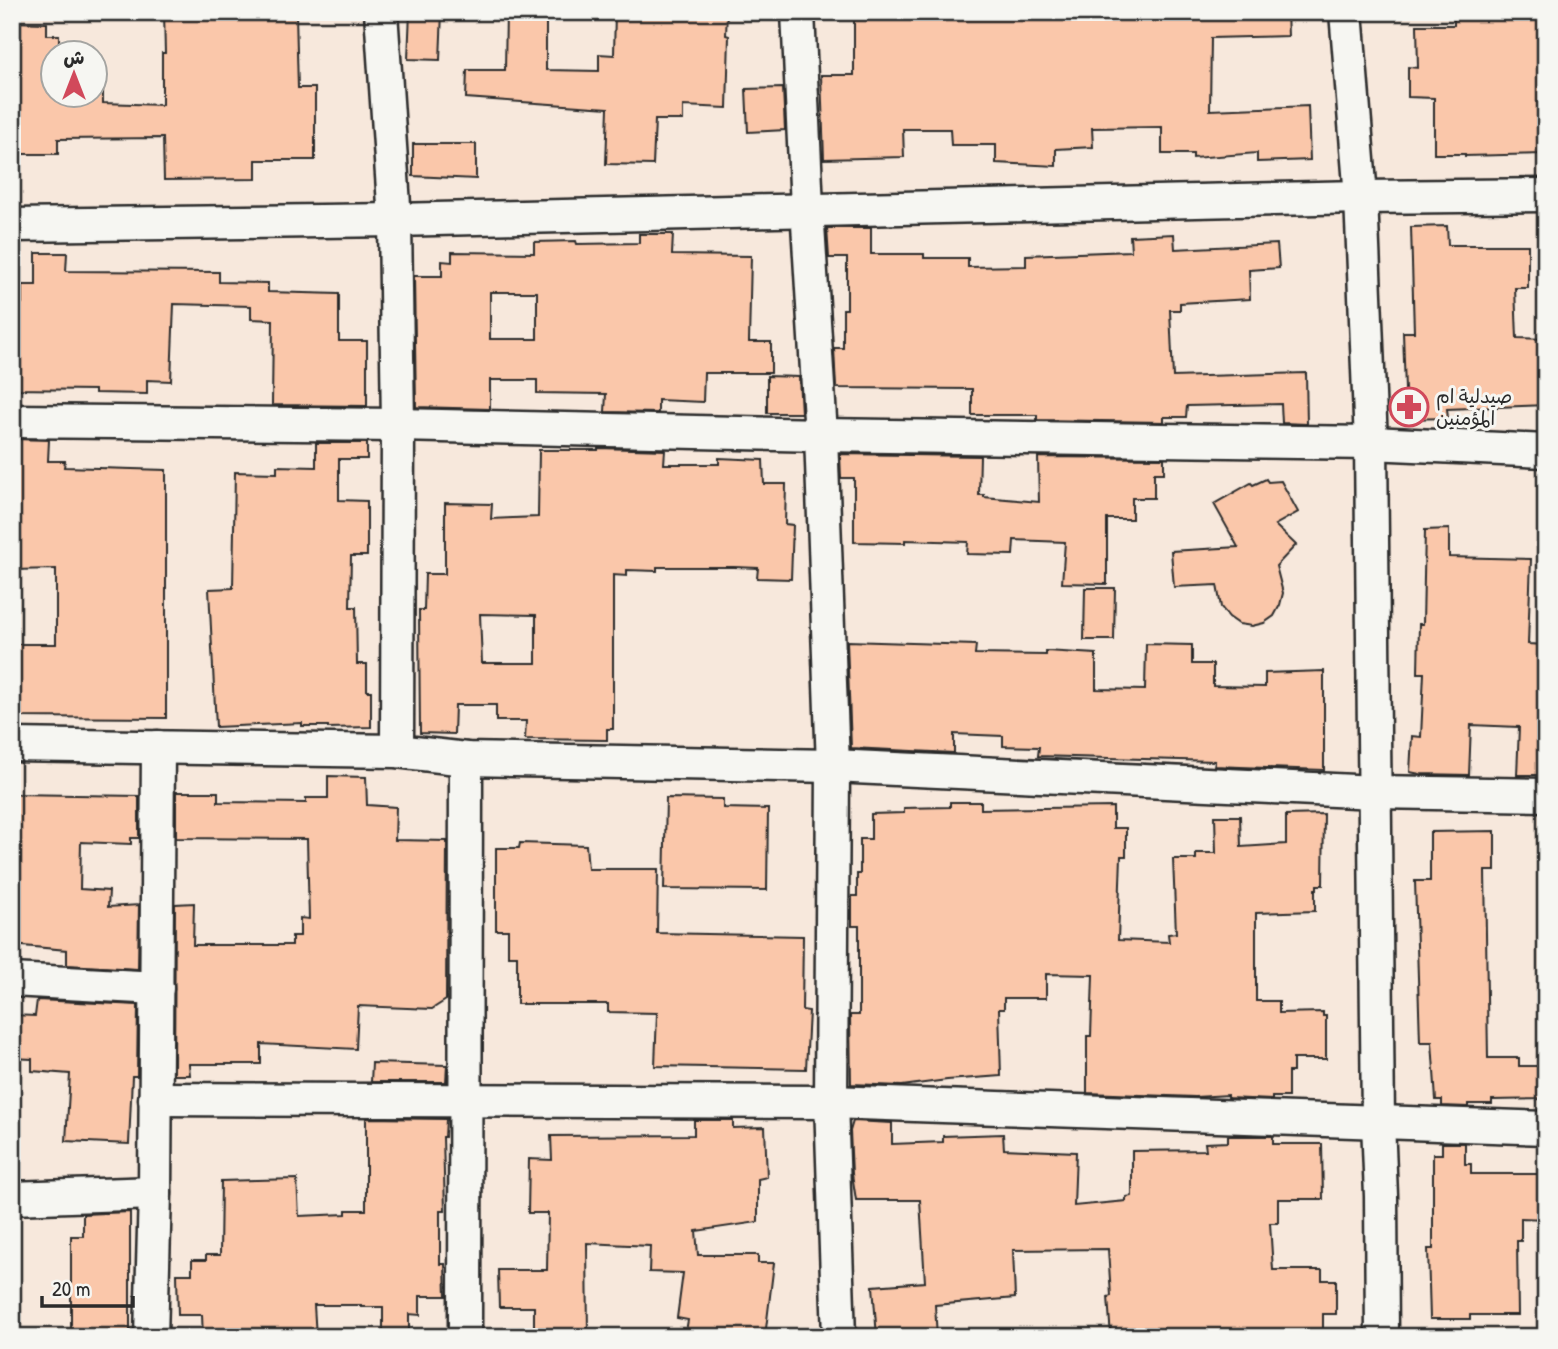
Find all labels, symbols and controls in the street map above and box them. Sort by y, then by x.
north arrow [38,38,108,108]
text: ش [64,44,85,70]
place label: صيدلية ام المؤمنين [1436,383,1512,431]
pharmacy icon: صيدلية ام المؤمنين [1388,386,1430,428]
scale bar [42,1265,133,1309]
text: 20 m [52,1274,90,1303]

